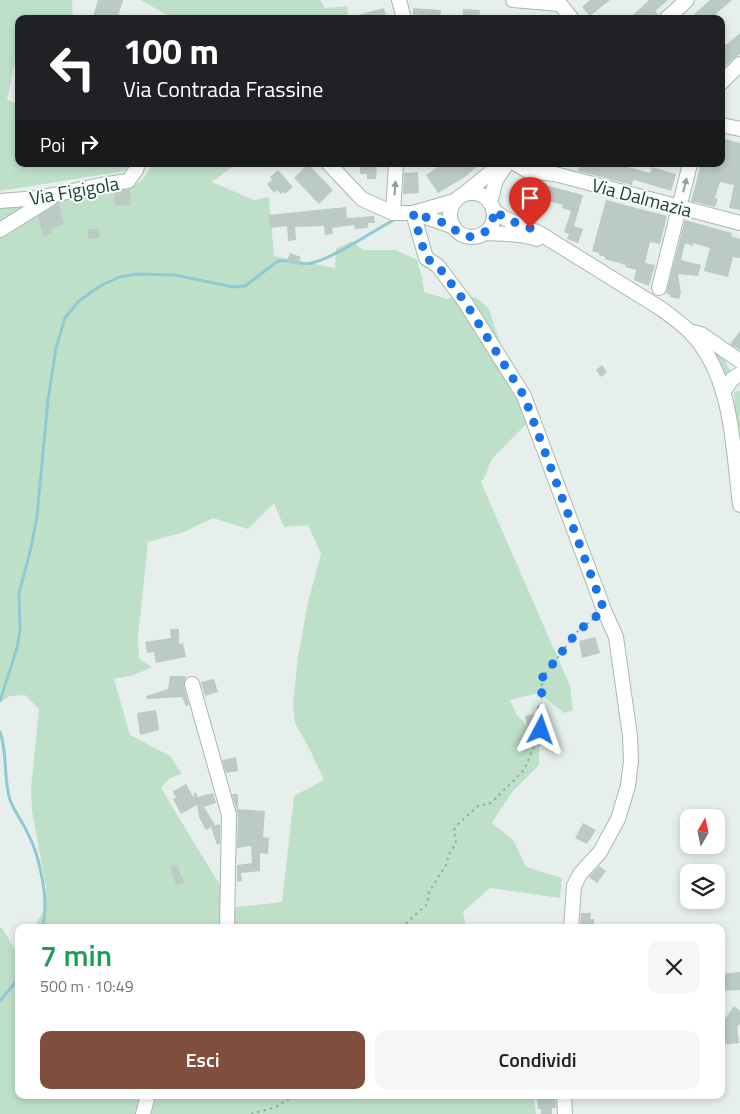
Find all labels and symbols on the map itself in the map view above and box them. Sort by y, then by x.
street label: Via Figigola [27,168,122,212]
street label: Via Dalmazia [589,170,696,224]
pin [509,177,551,228]
one-way arrow [681,178,689,193]
one-way arrow [391,180,399,196]
position arrow [514,703,566,755]
north arrow [680,809,725,854]

